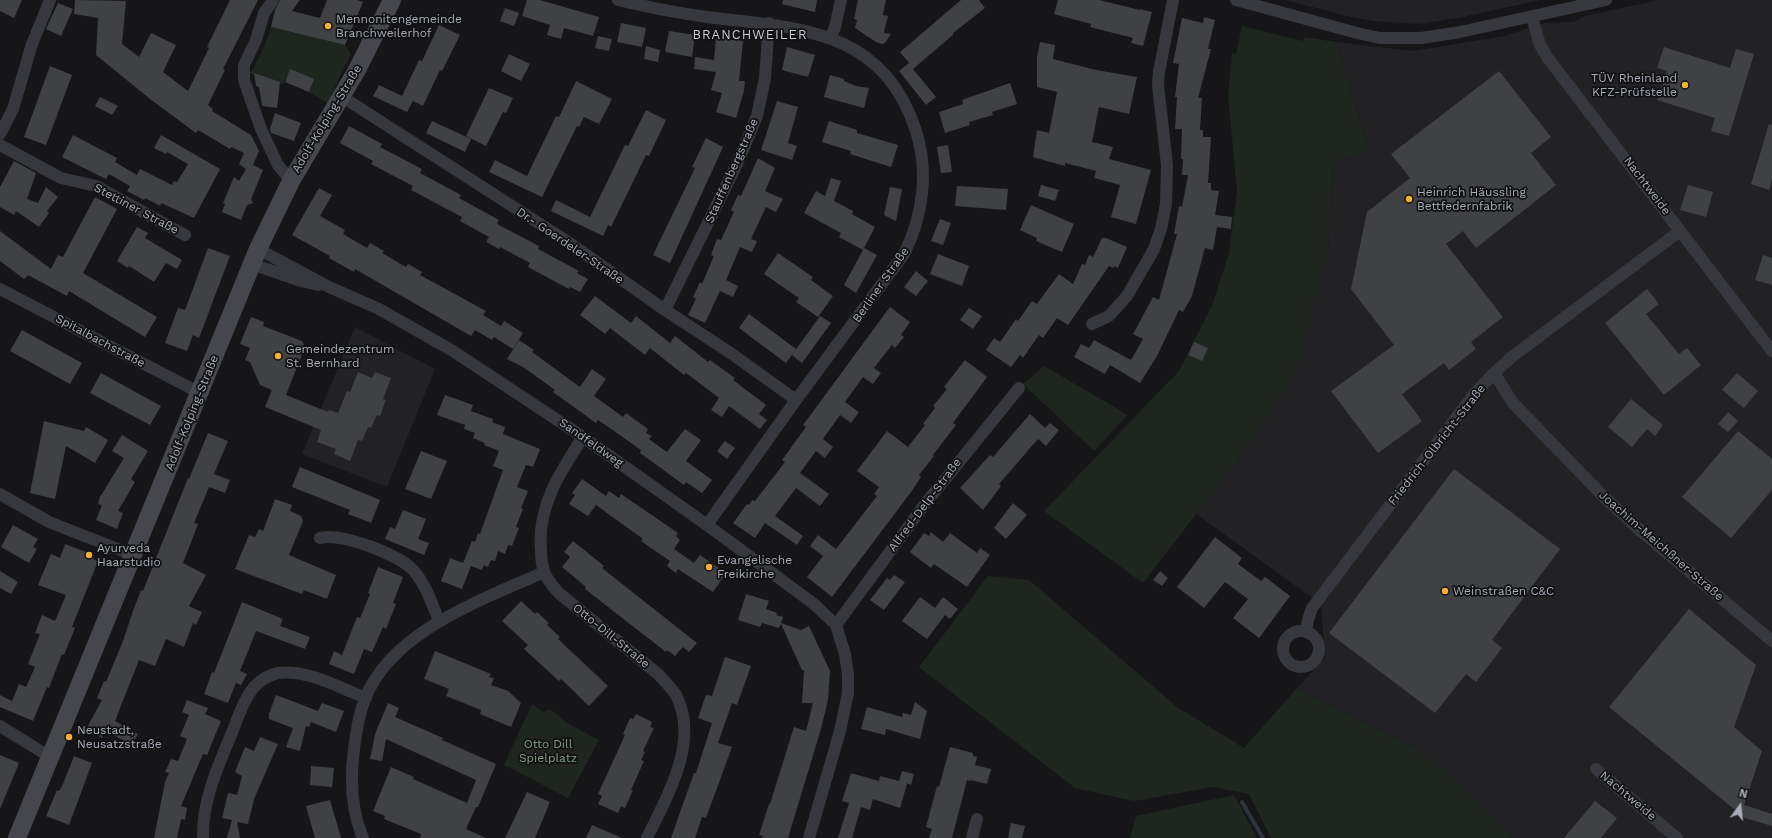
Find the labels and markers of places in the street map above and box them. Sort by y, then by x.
place label: Mennonitengemeinde Branchweilerhof [336,12,462,40]
marker: Mennonitengemeinde Branchweilerhof [323,21,333,31]
place label: TÜV Rheinland KFZ-Prüfstelle [1591,71,1677,99]
marker: TÜV Rheinland KFZ-Prüfstelle [1680,80,1690,90]
place label: Heinrich Häussling Bettfedernfabrik [1417,185,1526,213]
marker: Heinrich Häussling Bettfedernfabrik [1404,194,1414,204]
place label: Gemeindezentrum St. Bernhard [286,342,394,370]
marker: Gemeindezentrum St. Bernhard [273,351,283,361]
place label: Ayurveda Haarstudio [97,541,161,569]
marker: Ayurveda Haarstudio [84,550,94,560]
place label: Evangelische Freikirche [717,553,792,581]
marker: Evangelische Freikirche [704,562,714,572]
place label: Weinstraßen C&C [1453,584,1554,598]
marker: Weinstraßen C&C [1440,586,1450,596]
place label: Neustadt, Neusatzstraße [77,723,162,751]
marker: Neustadt, Neusatzstraße [64,732,74,742]

